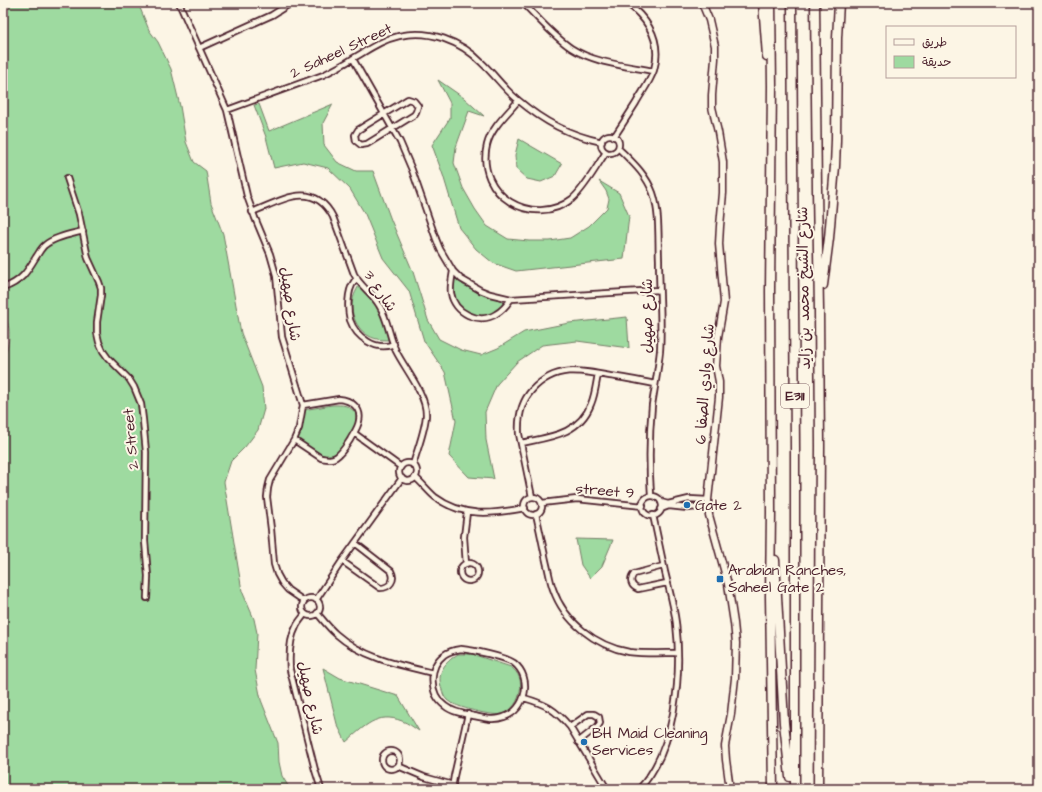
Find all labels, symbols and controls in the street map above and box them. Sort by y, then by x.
street label: 2 Saheel Street [287,18,395,84]
legend [886,26,1016,78]
text: طريق [922,34,947,51]
text: حديقة [922,54,951,71]
street label: شارع الشيخ محمد بن زايد [792,206,816,370]
street label: شارع صهيل [274,265,306,343]
street label: 3 شارع [358,266,402,316]
street label: شارع صهيل [637,278,658,354]
street label: شارع وادي الصفا 6 [690,323,720,445]
road number: E311 [781,384,809,408]
street label: 2 Street [118,408,144,470]
street label: street 9 [575,478,635,504]
place label: Gate 2 [695,495,742,516]
marker: Gate 2 [682,500,692,510]
place label: Arabian Ranches, Saheel Gate 2 [728,560,846,598]
marker: Arabian Ranches, Saheel Gate 2 [715,574,725,584]
street label: شارع صهيل [292,659,328,737]
place label: BH Maid Cleaning Services [592,723,708,761]
marker: BH Maid Cleaning Services [579,737,589,747]

